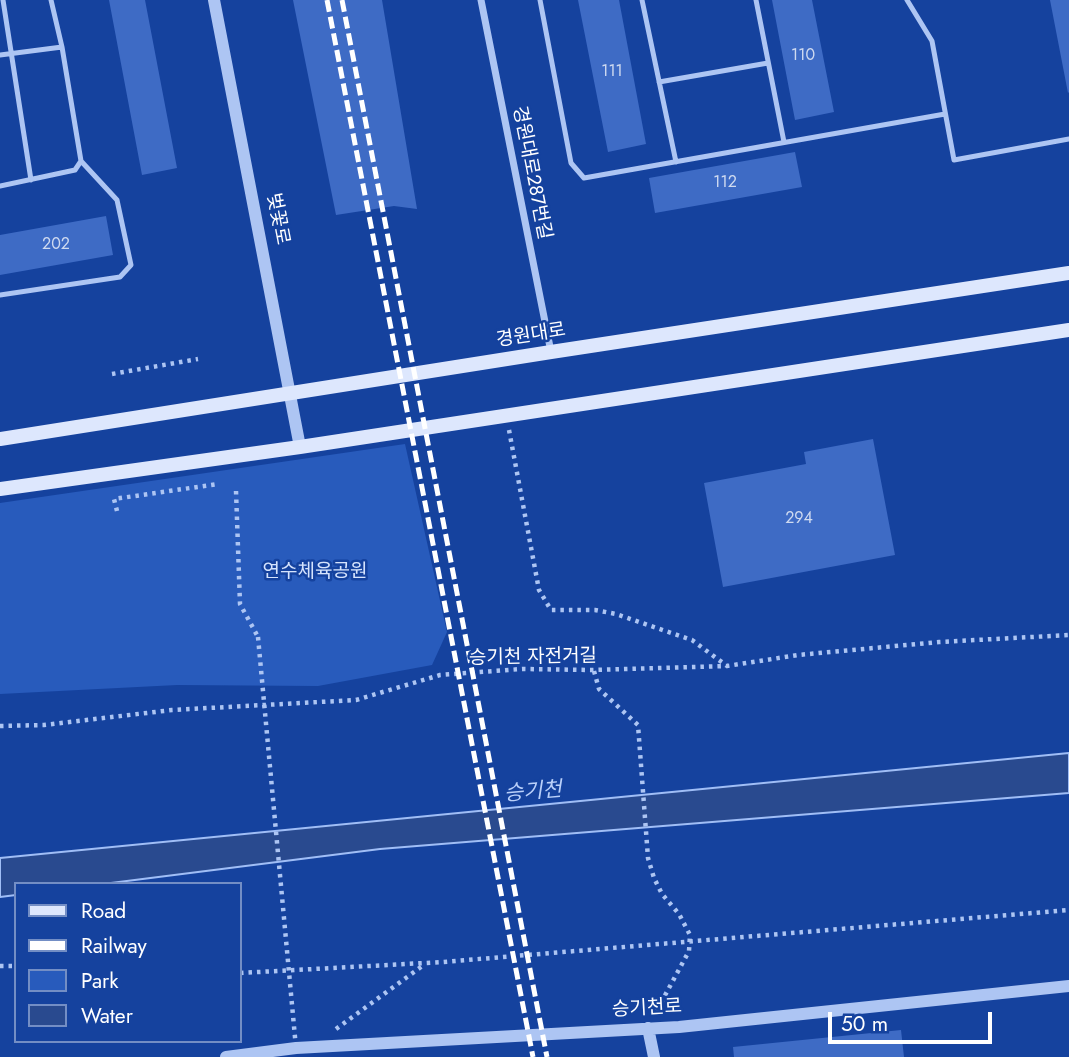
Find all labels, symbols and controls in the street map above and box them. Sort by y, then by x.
house number: 110 [791,46,815,66]
house number: 111 [601,62,623,82]
street label: 경원대로287번길 [507,104,555,242]
house number: 112 [713,173,737,193]
street label: 벚꽃로 [261,191,293,247]
house number: 202 [42,235,70,255]
street label: 경원대로 [495,319,567,353]
house number: 294 [785,509,813,529]
park label: 연수체육공원 [263,561,367,583]
street label: 승기천 자전거길 [469,645,597,671]
water label: 승기천 [503,778,563,808]
legend [14,882,242,1043]
text: Road [81,896,126,926]
text: Railway [81,931,147,961]
text: Park [81,966,118,996]
street label: 승기천로 [611,996,683,1022]
scale bar [831,998,996,1042]
text: Water [81,1001,133,1031]
text: 50 m [841,1009,888,1039]

